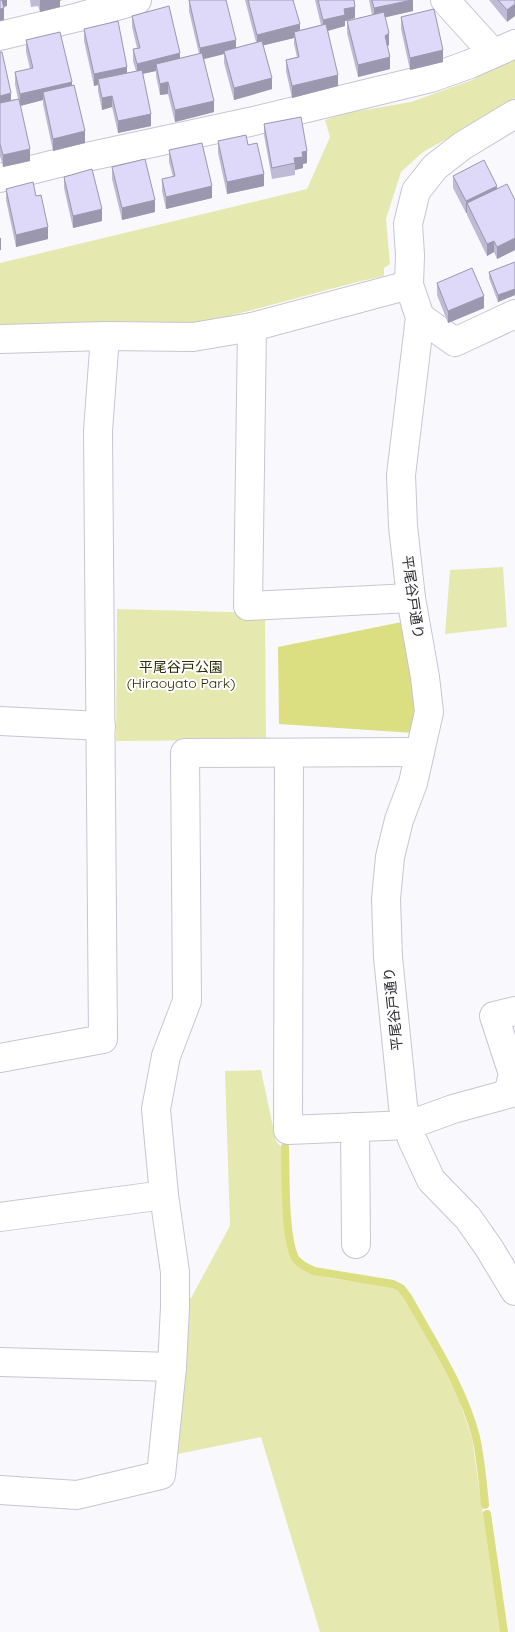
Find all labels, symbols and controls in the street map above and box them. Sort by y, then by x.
street label: 平尾谷戸通り [398,554,428,640]
park label: 平尾谷戸公園 (Hiraoyato Park) [127,658,235,692]
street label: 平尾谷戸通り [380,966,406,1052]

